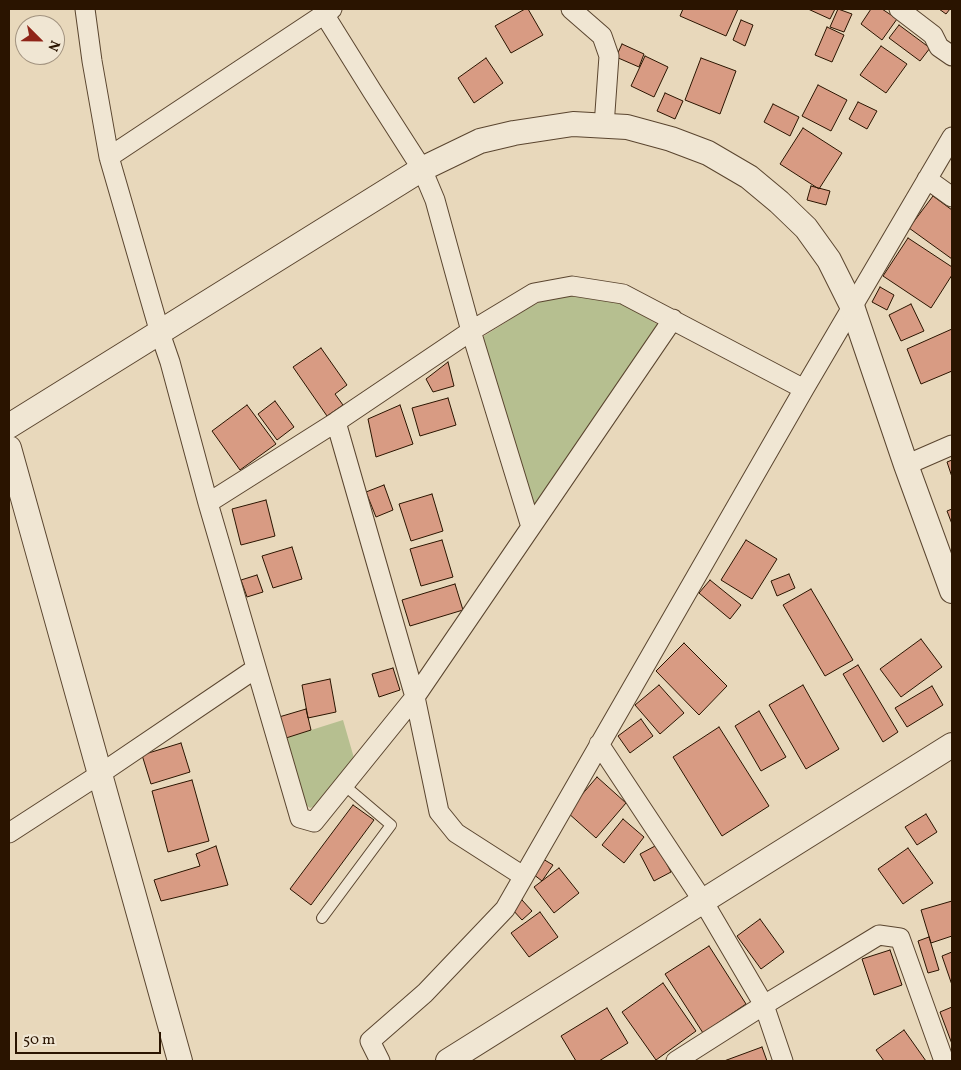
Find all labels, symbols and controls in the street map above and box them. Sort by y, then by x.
north arrow [15,15,65,65]
text: N [43,37,64,54]
scale bar [18,1022,164,1054]
text: 50 m [23,1030,55,1051]

